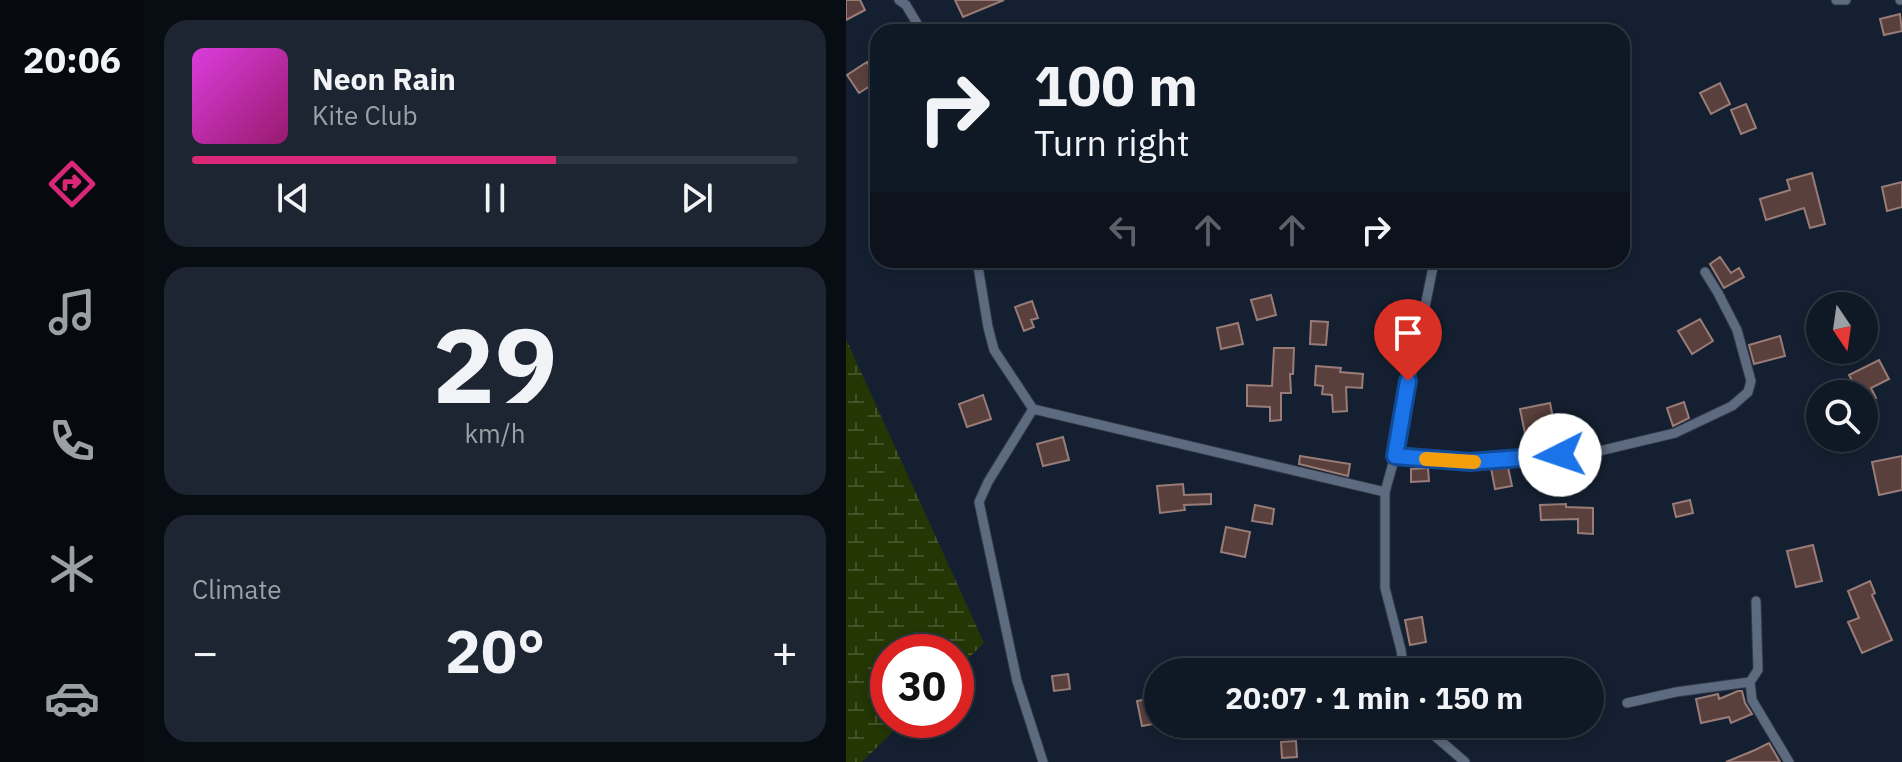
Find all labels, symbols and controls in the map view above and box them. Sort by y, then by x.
text: 20:06 [23,36,121,83]
text: 100 m [1034,49,1198,121]
icon: right [902,56,1006,160]
text: Neon Rain [312,59,456,98]
text: Kite Club [312,98,417,132]
text: Turn right [1034,119,1190,166]
icon: directions [44,156,100,212]
icon: previous [271,176,315,220]
icon: pause [473,176,517,220]
icon: next [675,176,719,220]
icon: left [1102,208,1146,252]
icon: ahead [1186,208,1230,252]
icon: ahead [1270,208,1314,252]
icon: right [1354,208,1398,252]
icon: music [44,284,100,340]
north arrow [1806,292,1878,364]
map controls [1806,292,1878,452]
text: 29 [433,296,557,432]
pin [1374,299,1442,381]
icon: arrive [1386,311,1430,355]
button: search [1806,380,1878,452]
icon: phone [44,413,100,469]
position arrow [1518,413,1602,497]
text: km/h [464,416,526,450]
icon: climate [44,541,100,597]
text: Climate [192,572,282,606]
text: 20° [445,611,545,690]
text: − [192,623,218,680]
text: + [772,623,798,680]
speed limit sign: 30 [870,634,974,738]
icon: car [44,670,100,726]
text: 20:07 · 1 min · 150 m [1225,678,1523,717]

